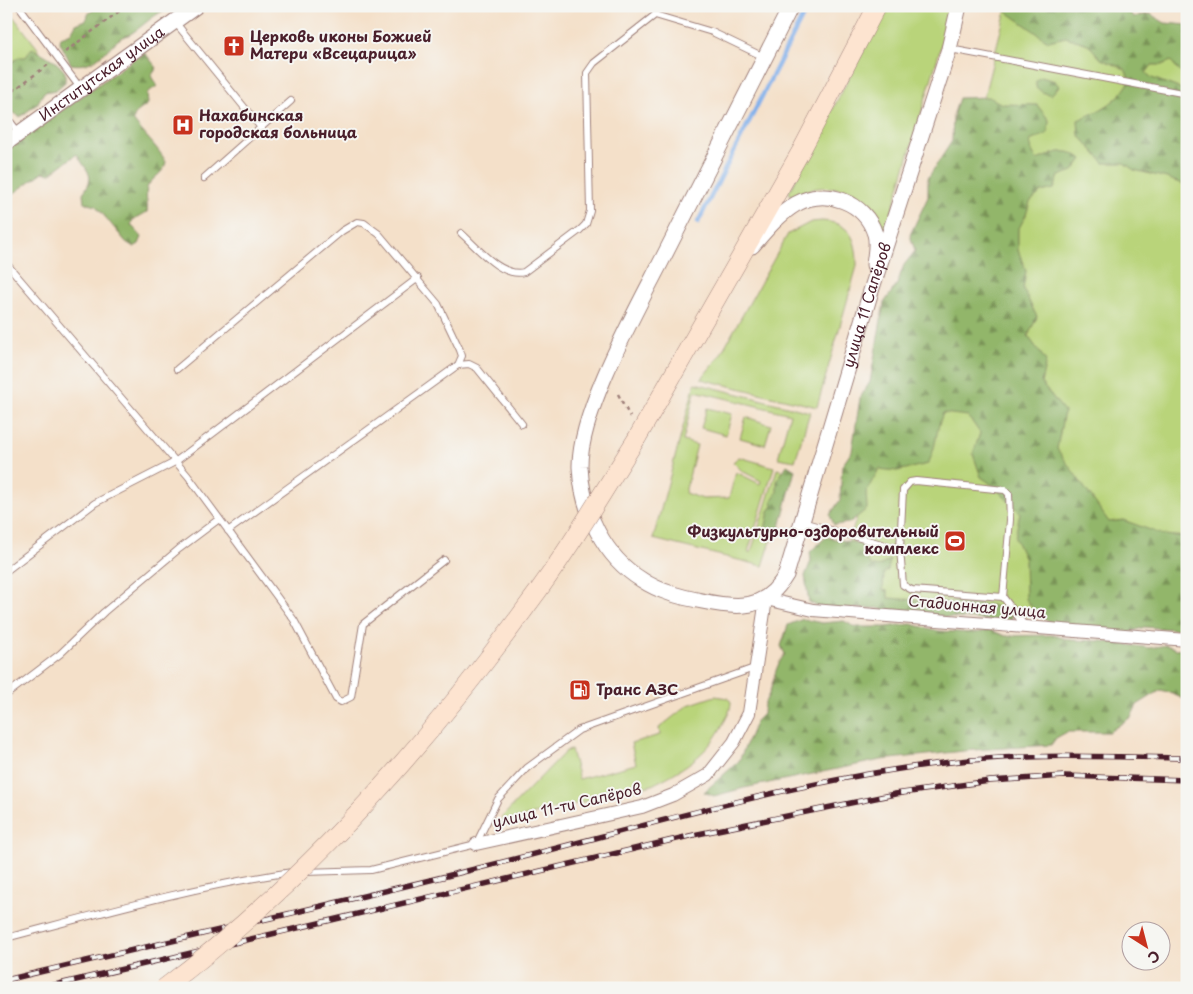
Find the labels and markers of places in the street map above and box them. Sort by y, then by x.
place label: Церковь иконы Божией Матери «Всецарица» [250,24,432,64]
church icon: Церковь иконы Божией Матери «Всецарица» [222,34,246,58]
place label: Нахабинская городская больница [199,103,358,143]
hospital icon: Нахабинская городская больница [171,113,195,137]
place label: Физкультурно-оздоровительный комплекс [688,519,939,559]
sports icon: Физкультурно-оздоровительный комплекс [943,529,967,553]
place label: Транс АЗС [596,677,678,700]
fuel station icon: Транс АЗС [568,678,592,702]

